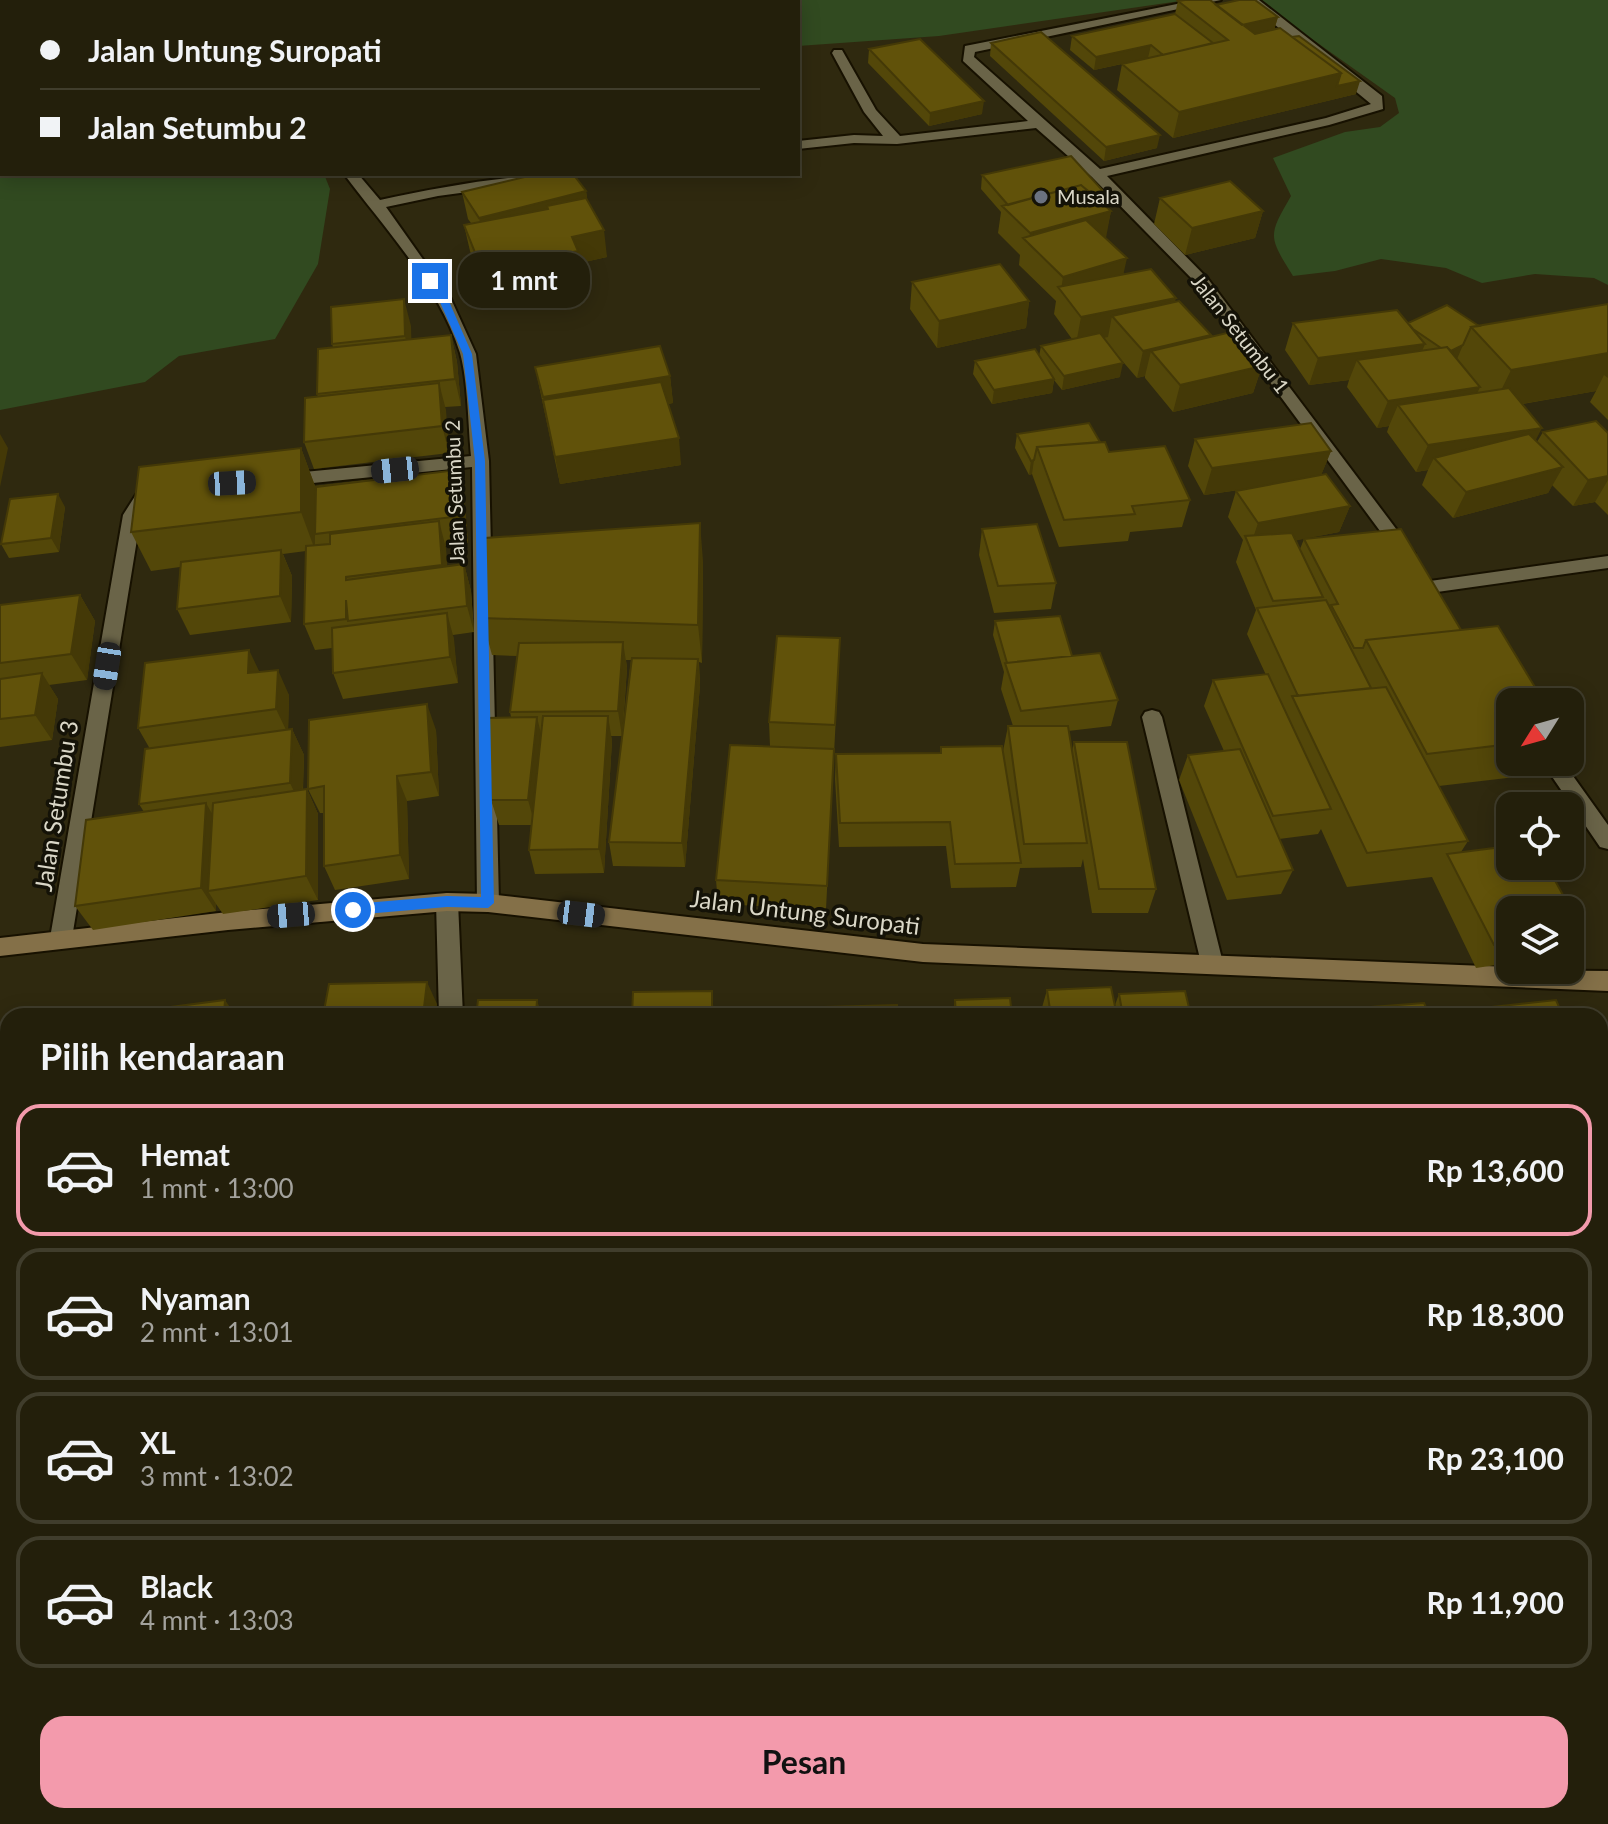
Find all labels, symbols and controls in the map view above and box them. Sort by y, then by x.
text: Jalan Untung Suropati [88,32,382,68]
text: Jalan Setumbu 2 [88,109,307,145]
place label: Musala [1057,184,1120,208]
marker: Musala [1032,188,1050,206]
callout: 1 mnt [458,253,590,309]
route end [412,263,448,299]
text: 1 mnt [490,264,558,296]
street label: Jalan Setumbu 1 [1187,269,1295,398]
street label: Jalan Setumbu 2 [439,420,469,564]
car [370,456,420,484]
car [207,470,257,496]
car [91,640,123,692]
north arrow [1496,688,1584,776]
map controls [1496,688,1584,984]
street label: Jalan Setumbu 3 [28,718,83,893]
button: locate [1496,792,1584,880]
street label: Jalan Untung Suropati [689,883,922,940]
route start [335,892,371,928]
button: layers [1496,896,1584,984]
car [556,899,606,929]
car [266,901,316,929]
text: Pilih kendaraan [40,1034,285,1078]
icon: car [44,1134,116,1206]
text: Hemat [140,1136,230,1172]
text: Rp 13,600 [1427,1152,1564,1188]
text: 1 mnt · 13:00 [140,1172,294,1204]
icon: car [44,1278,116,1350]
text: Nyaman [140,1280,251,1316]
text: Rp 18,300 [1427,1296,1564,1332]
text: 2 mnt · 13:01 [140,1316,294,1348]
icon: car [44,1422,116,1494]
text: XL [140,1424,176,1460]
text: Rp 23,100 [1427,1440,1564,1476]
text: 3 mnt · 13:02 [140,1460,294,1492]
icon: car [44,1566,116,1638]
text: Black [140,1568,213,1604]
text: Rp 11,900 [1427,1584,1564,1620]
text: 4 mnt · 13:03 [140,1604,294,1636]
button: Pesan [40,1716,1568,1808]

